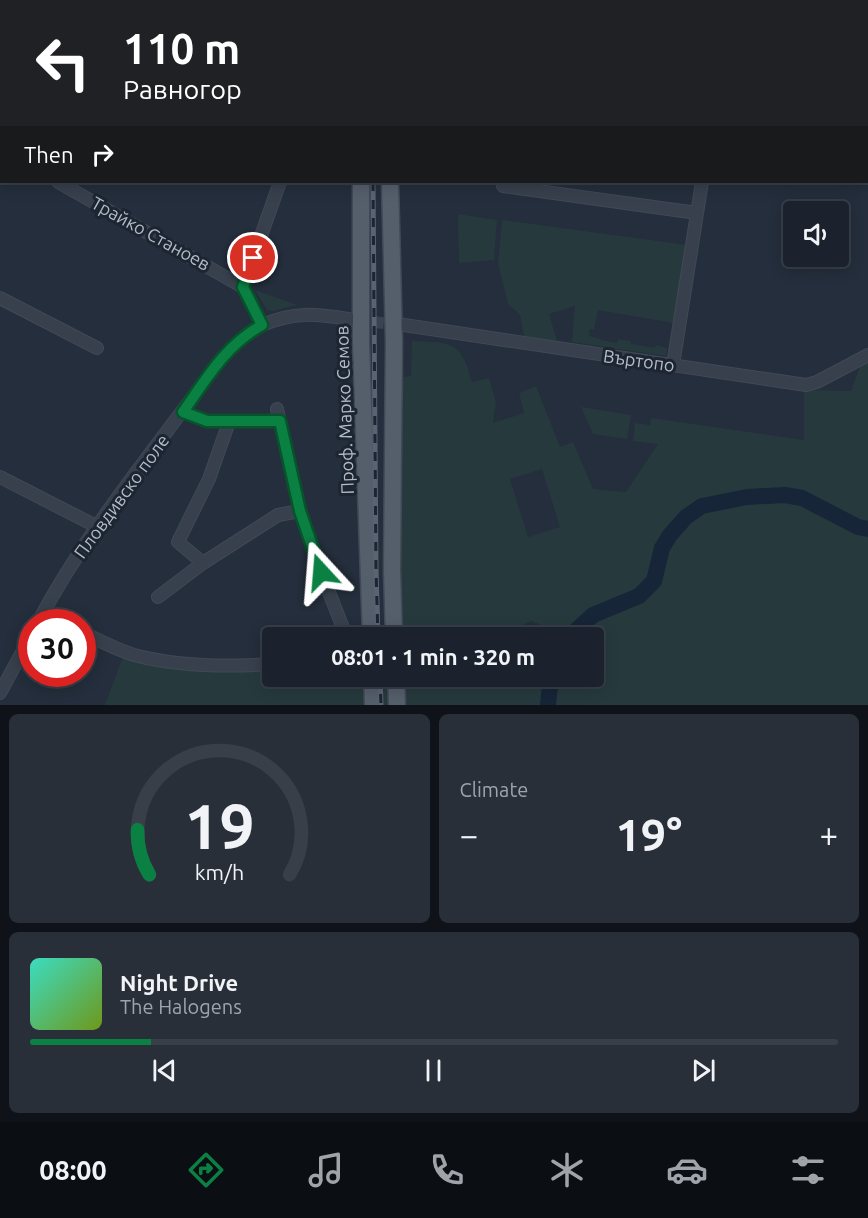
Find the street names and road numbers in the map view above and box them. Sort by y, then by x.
street label: Трайко Станоев [88,192,214,274]
street label: Проф. Марко Семов [331,325,357,495]
street label: Въртопо [602,345,676,375]
street label: Пловдивско поле [69,430,173,562]

